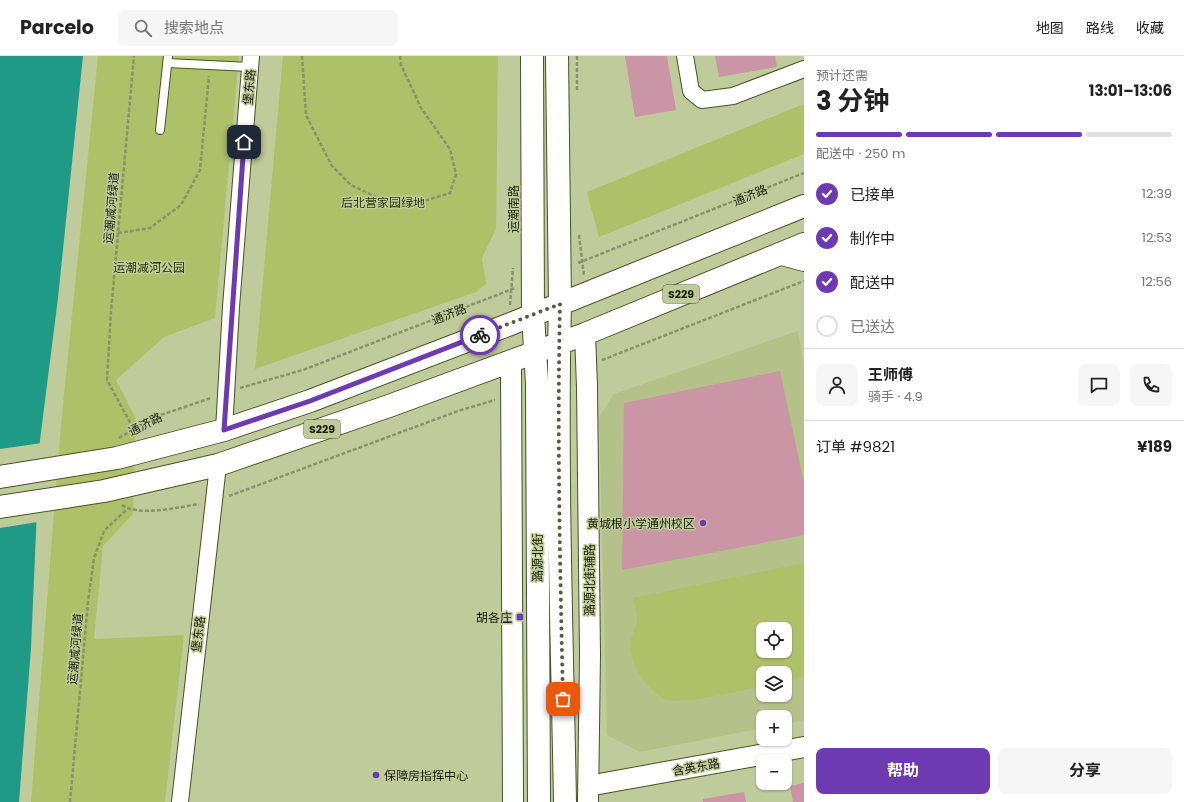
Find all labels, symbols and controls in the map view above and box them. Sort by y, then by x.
search box [118,10,398,46]
text: Parcelo [20,14,94,41]
icon: search [132,17,154,39]
text: 搜索地点 [164,17,224,38]
text: 地图 [1036,18,1064,38]
text: 路线 [1086,18,1114,38]
text: 收藏 [1136,18,1164,38]
text: 预计还需 [816,66,868,85]
street label: 堡东路 [239,68,259,106]
text: 13:01–13:06 [1089,80,1172,101]
text: 3 分钟 [816,83,889,119]
pin [227,125,261,159]
icon: home [233,131,255,153]
text: 配送中 · 250 m [816,144,905,163]
street label: 运潮减河绿道 [99,171,123,245]
street label: 通济路 [730,180,770,210]
icon: check [816,183,838,205]
text: 已接单 [850,184,895,205]
text: 12:39 [1142,184,1172,203]
street label: 运潮南路 [505,185,522,233]
park label: 后北营家园绿地 [341,194,425,211]
icon: check [816,227,838,249]
text: 制作中 [850,228,895,249]
text: 12:53 [1142,228,1172,247]
park label: 运潮减河公园 [113,259,185,276]
icon: check [816,271,838,293]
text: 配送中 [850,272,895,293]
text: 12:56 [1141,272,1172,291]
road number: S229 [663,285,699,303]
street label: 通济路 [429,300,469,328]
courier [460,315,500,355]
text: 已送达 [850,316,895,337]
icon: bike [469,324,491,346]
button: person [816,364,858,406]
text: 王师傅 [868,364,913,385]
button: chat [1078,364,1120,406]
button: phone [1130,364,1172,406]
text: 骑手 · 4.9 [868,387,923,406]
street label: 通济路 [125,408,165,440]
road number: S229 [304,420,340,438]
text: 订单 #9821 [816,436,895,457]
text: ¥189 [1137,436,1172,457]
place label: 黄城根小学通州校区 [587,515,695,532]
marker: 黄城根小学通州校区 [698,518,708,528]
street label: 潞源北街 [529,534,546,582]
street label: 潞源北街辅路 [581,544,598,616]
place label: 胡各庄 [476,609,512,626]
street label: 运潮减河绿道 [63,612,87,686]
marker: 胡各庄 [515,612,525,622]
street label: 堡东路 [187,615,209,653]
map controls [756,622,792,790]
button: locate [756,622,792,658]
button: layers [756,666,792,702]
pin [546,682,580,716]
icon: bag [552,688,574,710]
button: + [756,710,792,746]
button: 帮助 [816,748,990,794]
button: 分享 [998,748,1172,794]
street label: 含英东路 [671,754,721,780]
button: − [756,754,792,790]
place label: 保障房指挥中心 [384,767,468,784]
marker: 保障房指挥中心 [371,770,381,780]

